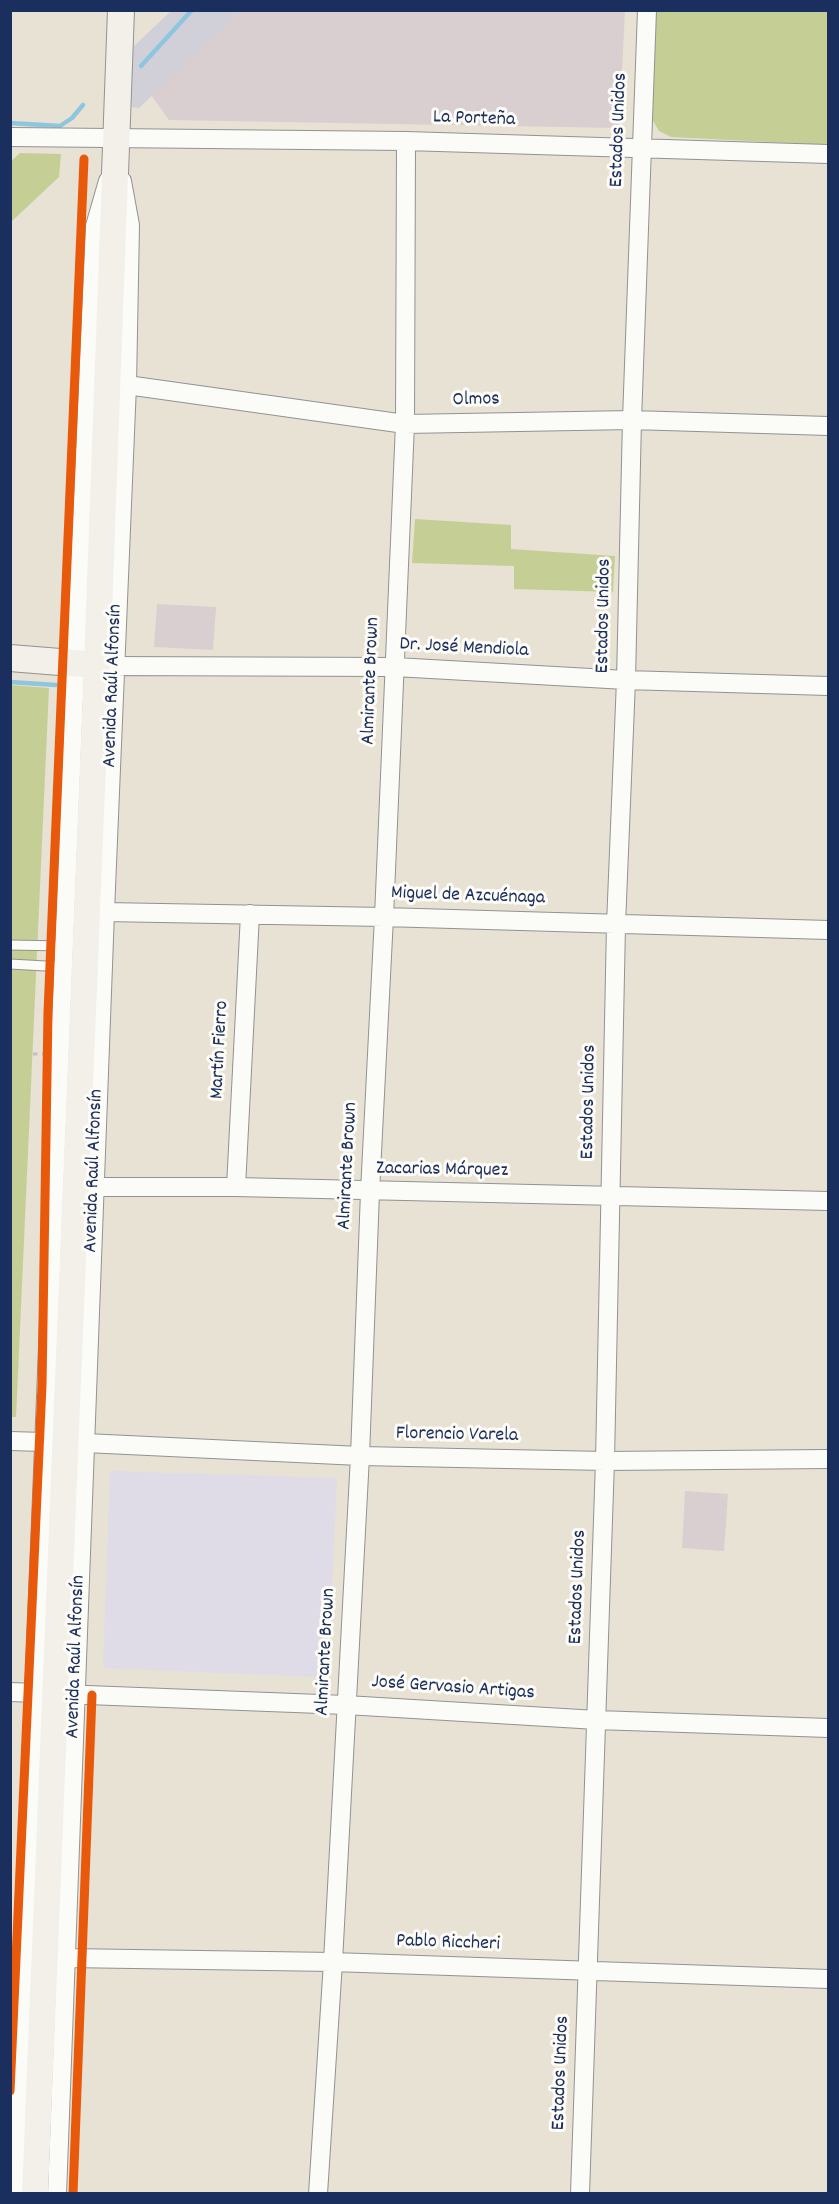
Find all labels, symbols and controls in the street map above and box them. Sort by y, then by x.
street label: Estados Unidos [606,72,634,188]
street label: La Porteña [432,107,516,133]
street label: Olmos [452,389,500,413]
street label: Estados Unidos [592,558,618,674]
street label: Avenida Raúl Alfonsín [99,604,129,768]
street label: Almirante Brown [358,617,386,745]
street label: Dr. José Mendiola [399,634,529,664]
street label: Miguel de Azcuénaga [391,882,545,912]
street label: Martín Fierro [206,1000,236,1100]
street label: Estados Unidos [577,1044,603,1160]
street label: Avenida Raúl Alfonsín [80,1089,110,1253]
street label: Almirante Brown [334,1102,364,1230]
street label: Zacarias Márquez [376,1158,508,1184]
street label: Florencio Varela [396,1423,518,1449]
street label: Estados Unidos [565,1529,593,1645]
street label: Avenida Raúl Alfonsín [62,1575,92,1739]
street label: Almirante Brown [312,1588,342,1716]
street label: José Gervasio Artigas [371,1671,535,1707]
street label: Pablo Riccheri [396,1930,500,1958]
street label: Estados Unidos [548,2015,576,2131]

